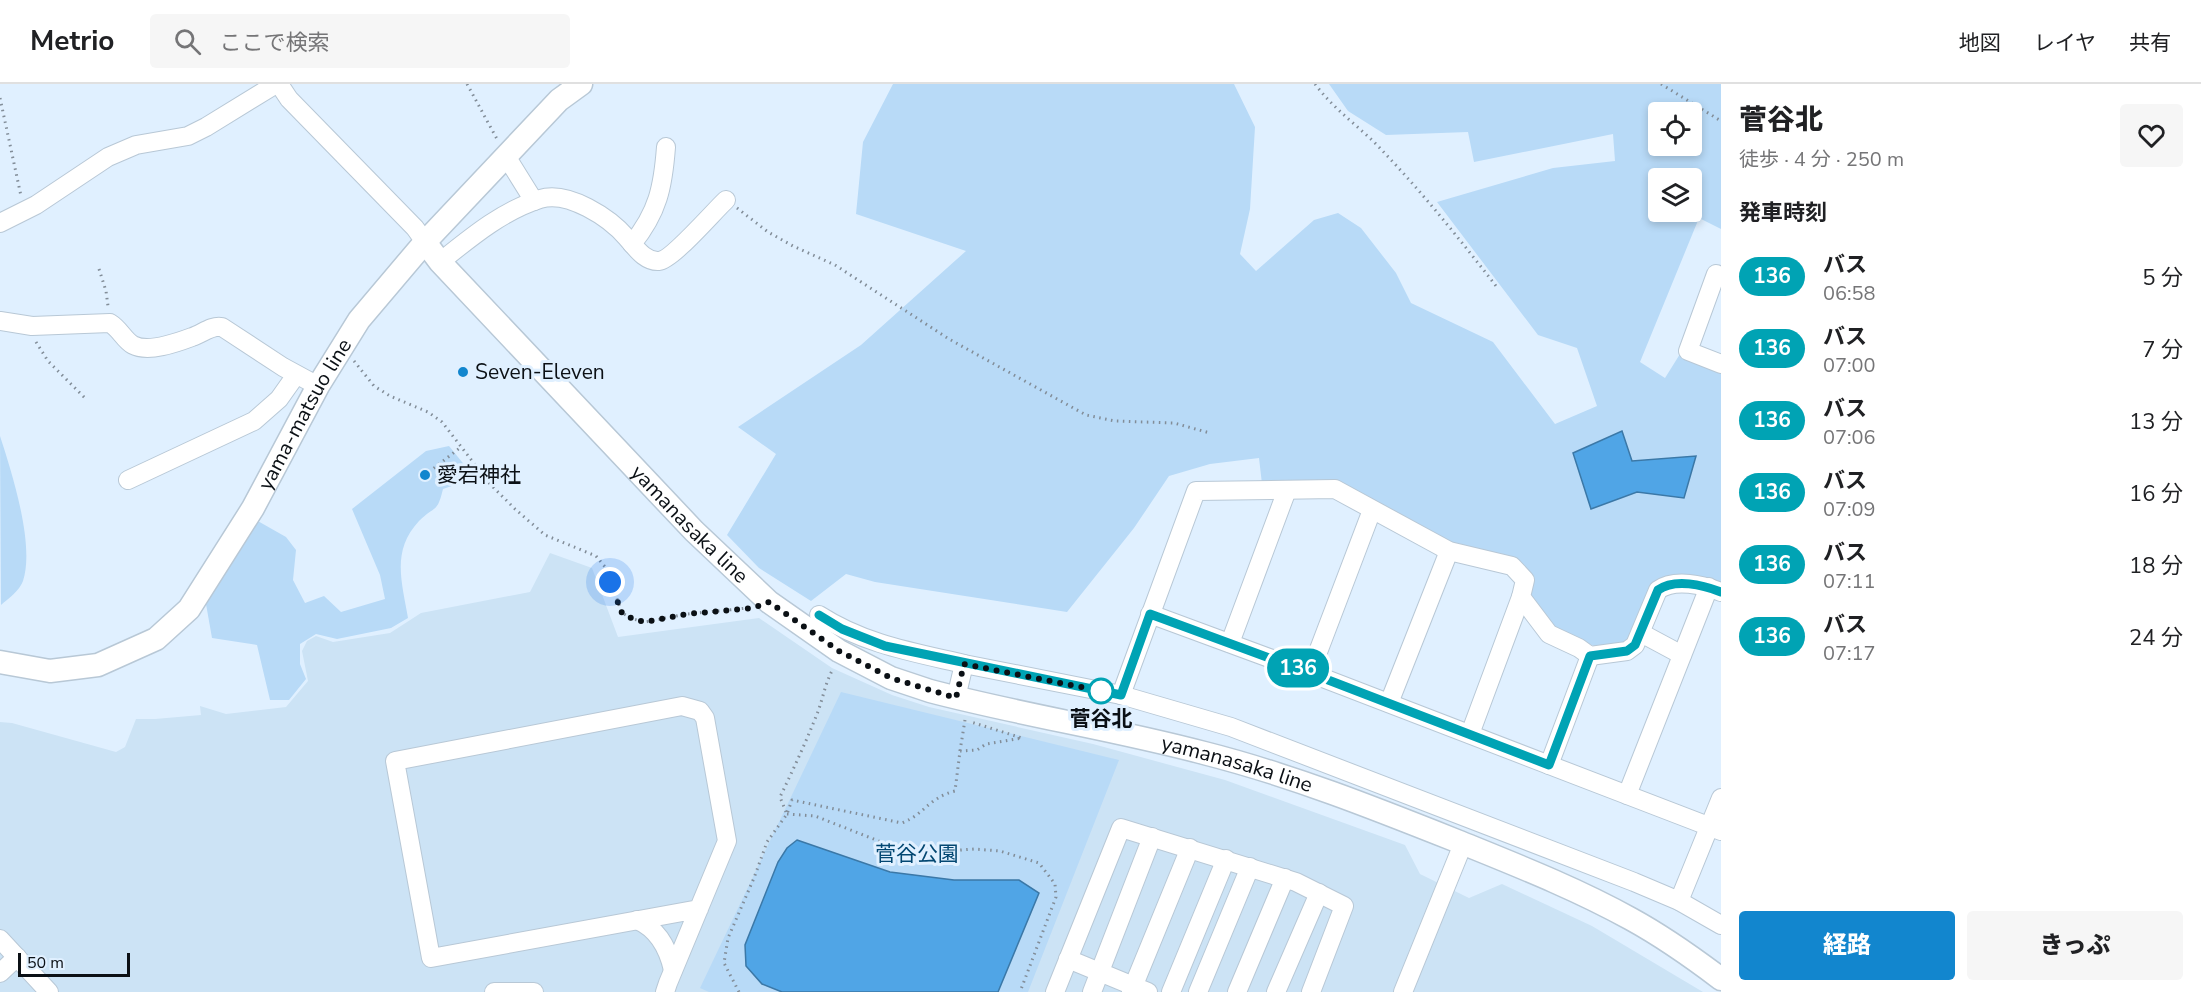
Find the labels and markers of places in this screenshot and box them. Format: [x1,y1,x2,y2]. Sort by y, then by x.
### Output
place label: Seven-Eleven [475,358,605,386]
marker: Seven-Eleven [456,365,470,379]
place label: 愛宕神社 [437,461,521,489]
marker: 愛宕神社 [418,468,432,482]
marker: 菅谷北 [1088,678,1114,704]
place label: 菅谷北 [1070,705,1133,733]

